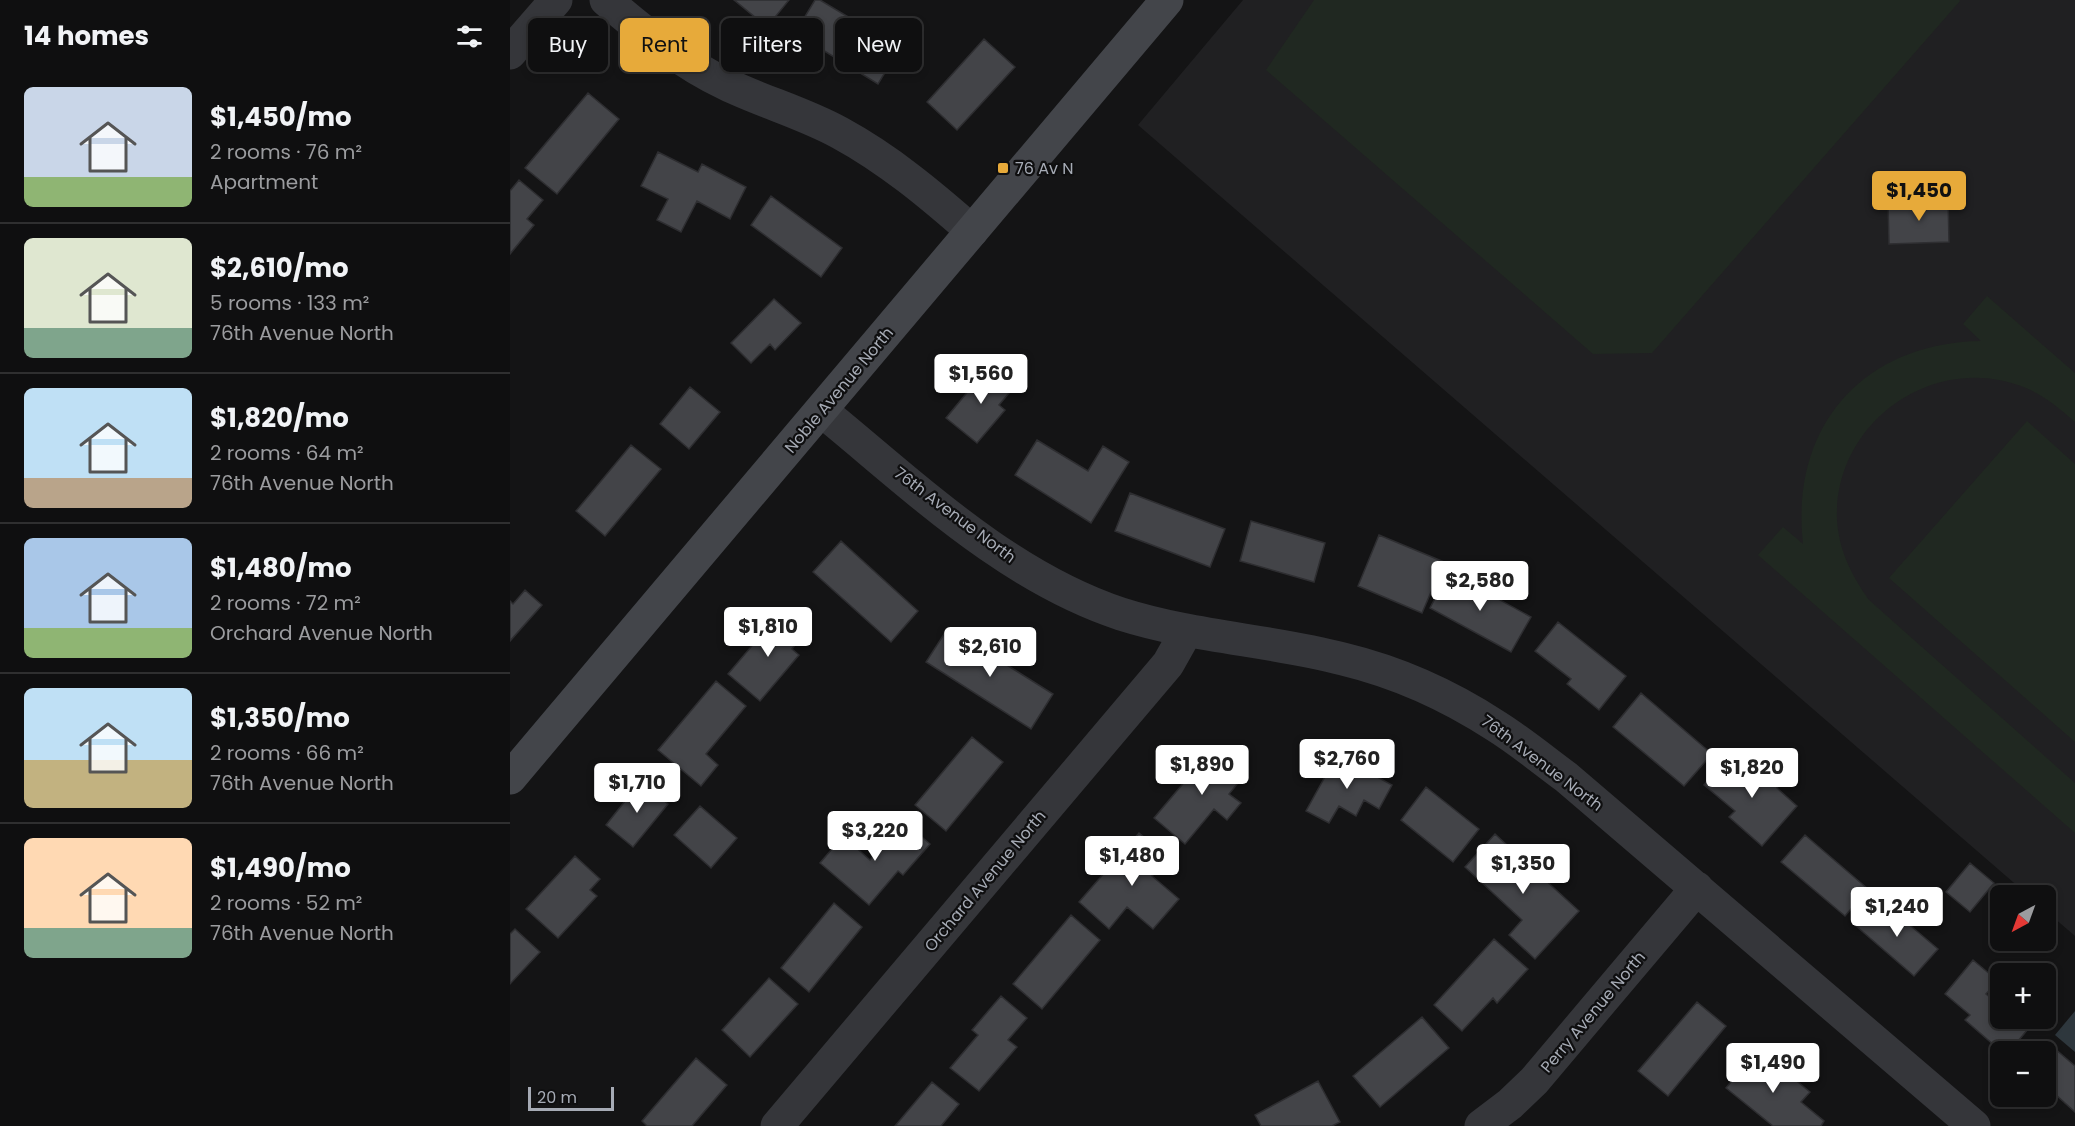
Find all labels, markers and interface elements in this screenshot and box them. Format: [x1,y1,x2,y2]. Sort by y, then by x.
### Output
text: 14 homes [24,18,149,54]
chip: Buy [528,18,608,72]
chip: Rent [620,18,709,72]
chip: Filters [721,18,823,72]
chip: New [835,18,922,72]
icon: filters [453,20,486,53]
text: $1,450/mo [210,99,352,135]
icon: home [72,111,144,183]
text: 2 rooms · 76 m² [210,138,362,166]
place label: 76 Av N [1015,157,1073,180]
marker: 76 Av N [996,161,1010,175]
text: Apartment [210,168,318,196]
pin: $1,450 [1870,171,1968,222]
text: $1,450 [1886,176,1952,204]
text: $2,610/mo [210,250,349,286]
icon: home [72,262,144,334]
text: 5 rooms · 133 m² [210,289,369,317]
text: 76th Avenue North [210,319,394,347]
street label: Noble Avenue North [779,322,899,458]
pin: $1,560 [932,354,1030,405]
text: $1,560 [948,359,1014,387]
text: $1,820/mo [210,400,349,436]
icon: home [72,412,144,484]
text: 2 rooms · 64 m² [210,439,364,467]
street label: 76th Avenue North [889,462,1021,568]
text: 76th Avenue North [210,469,394,497]
text: $1,480/mo [210,550,352,586]
pin: $2,580 [1431,561,1529,612]
icon: home [72,562,144,634]
text: $2,580 [1445,566,1515,594]
text: 2 rooms · 72 m² [210,589,361,617]
pin: $1,810 [719,607,817,658]
text: $1,810 [738,612,798,640]
text: Orchard Avenue North [210,619,433,647]
pin: $2,610 [941,627,1039,678]
text: $2,610 [958,632,1022,660]
text: $1,350/mo [210,700,350,736]
street label: 76th Avenue North [1476,710,1608,816]
icon: home [72,712,144,784]
text: 2 rooms · 66 m² [210,739,364,767]
pin: $2,760 [1298,739,1396,790]
text: $2,760 [1314,744,1380,772]
pin: $1,890 [1153,745,1251,796]
pin: $1,820 [1703,748,1801,799]
text: $1,890 [1170,750,1234,778]
text: $1,820 [1720,753,1784,781]
pin: $1,710 [588,763,686,814]
text: $1,710 [608,768,666,796]
text: 76th Avenue North [210,769,394,797]
street label: Orchard Avenue North [919,805,1051,957]
pin: $3,220 [826,811,924,862]
text: $3,220 [842,816,908,844]
pin: $1,480 [1083,836,1181,887]
text: $1,480 [1099,841,1165,869]
pin: $1,350 [1474,844,1572,895]
text: $1,350 [1491,849,1555,877]
text: $1,490/mo [210,850,351,886]
icon: home [72,862,144,934]
north arrow [1990,885,2056,951]
map controls [1990,885,2056,1107]
pin: $1,240 [1848,887,1946,938]
text: 2 rooms · 52 m² [210,889,362,917]
text: $1,240 [1865,892,1929,920]
text: 76th Avenue North [210,919,394,947]
street label: Perry Avenue North [1535,946,1651,1078]
button: + [1990,963,2056,1029]
button: − [1990,1041,2056,1107]
pin: $1,490 [1724,1043,1822,1094]
text: $1,490 [1740,1048,1806,1076]
scale bar [528,1084,614,1112]
text: 20 m [537,1086,577,1109]

